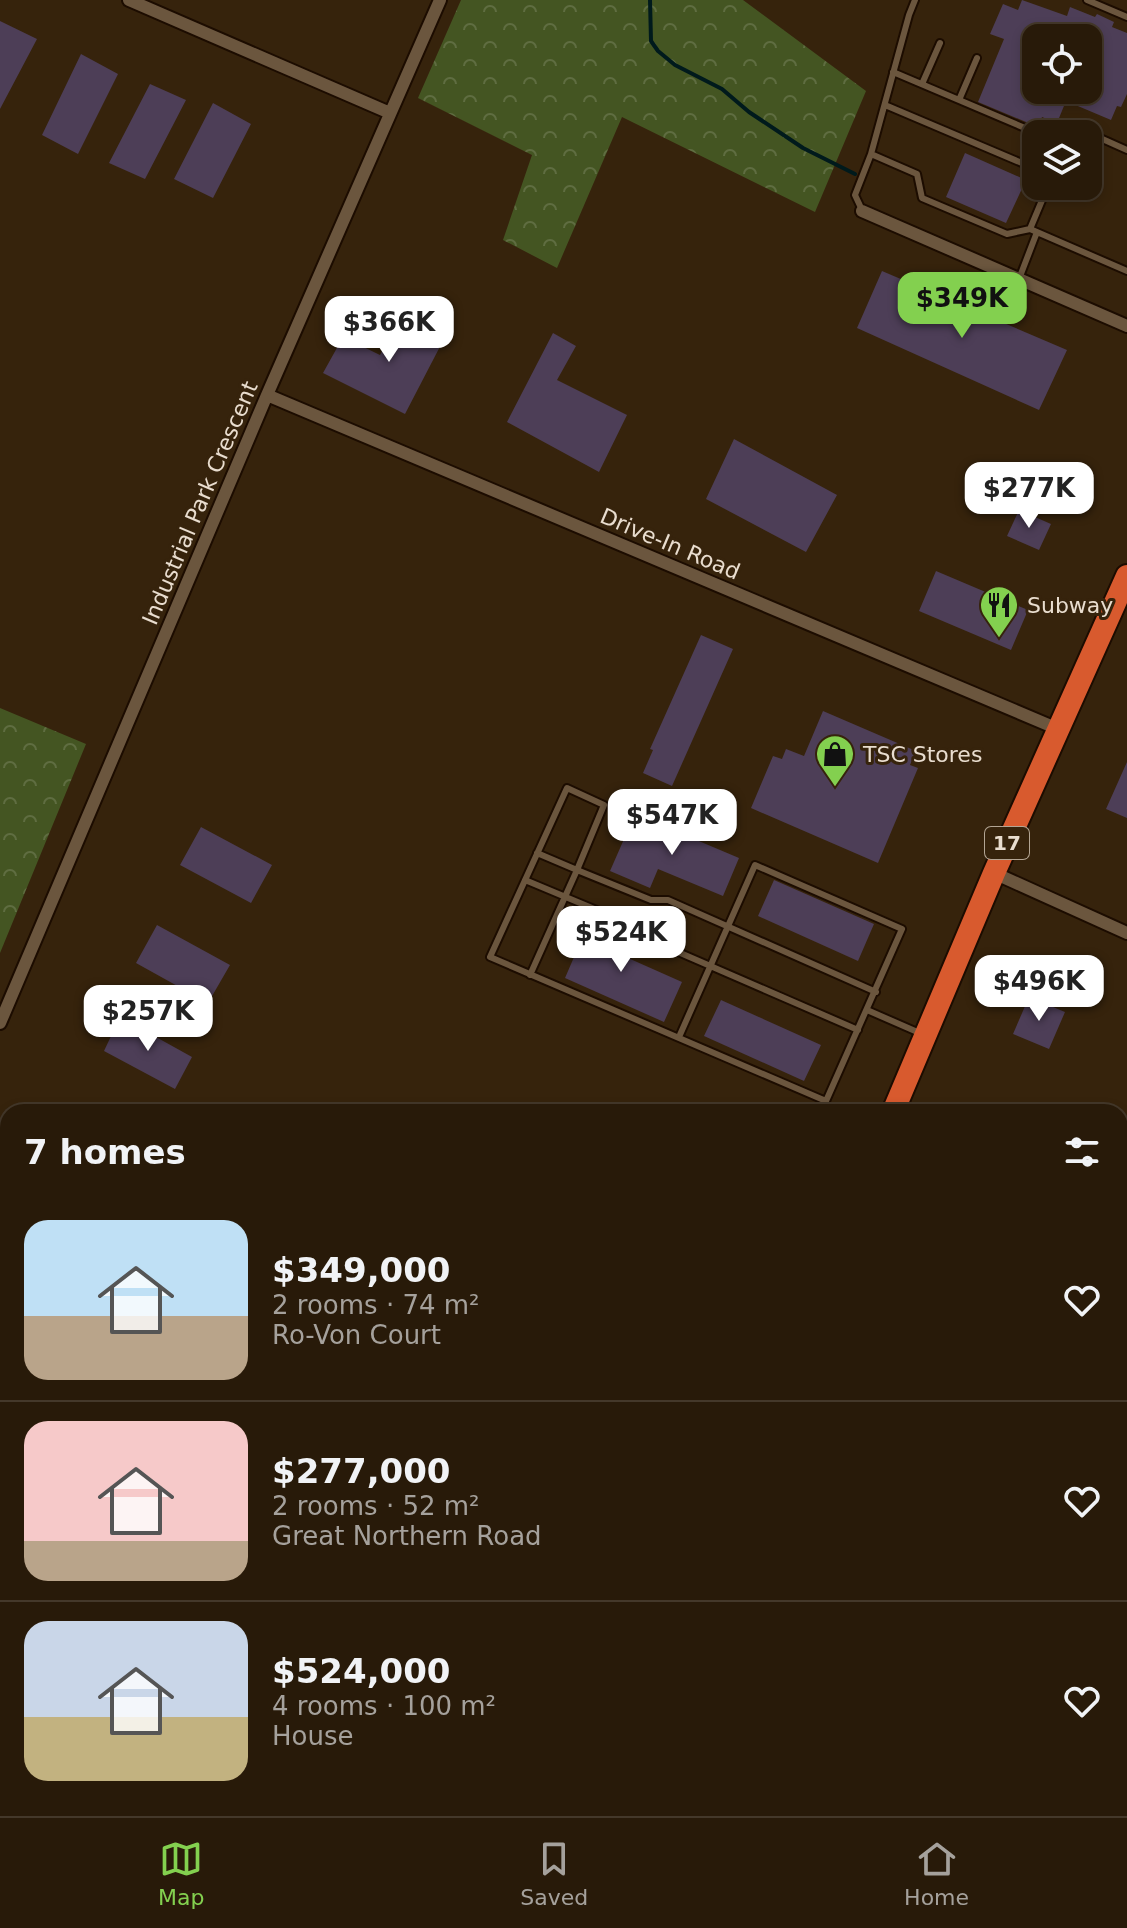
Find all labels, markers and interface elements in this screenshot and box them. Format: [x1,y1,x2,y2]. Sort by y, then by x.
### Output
map controls [1022,24,1102,200]
button: locate [1022,24,1102,104]
button: layers [1022,120,1102,200]
pin: $349K [906,272,1018,340]
text: $349K [916,283,1008,313]
pin: $366K [333,296,445,364]
text: $366K [343,307,435,337]
street label: Industrial Park Crescent [137,377,263,628]
pin: $277K [973,462,1085,530]
text: $277K [983,473,1075,503]
street label: Drive-In Road [596,503,744,585]
restaurant icon: Subway [978,584,1020,639]
place label: Subway [1027,593,1113,618]
shop icon: TSC Stores [814,733,856,788]
place label: TSC Stores [862,742,982,767]
pin: $547K [616,789,728,857]
text: $547K [626,800,718,830]
road number: 17 [985,827,1029,859]
pin: $524K [565,906,677,974]
text: $524K [575,917,667,947]
pin: $496K [983,955,1095,1023]
text: $496K [993,966,1085,996]
pin: $257K [92,985,204,1053]
text: $257K [102,996,194,1026]
icon: filters [1060,1130,1104,1174]
text: 7 homes [24,1132,186,1172]
text: $349,000 [272,1250,451,1290]
icon: home [88,1252,184,1348]
icon: heart [1060,1278,1104,1322]
text: 2 rooms · 74 m² [272,1290,480,1320]
text: Ro-Von Court [272,1320,441,1350]
text: $277,000 [272,1451,451,1491]
icon: home [88,1453,184,1549]
icon: heart [1060,1479,1104,1523]
text: 2 rooms · 52 m² [272,1491,480,1521]
text: Great Northern Road [272,1521,542,1551]
text: $524,000 [272,1651,451,1691]
icon: home [88,1653,184,1749]
icon: heart [1060,1679,1104,1723]
text: 4 rooms · 100 m² [272,1691,496,1721]
text: House [272,1721,353,1751]
tab: Map [158,1837,204,1910]
tab: Saved [520,1837,588,1910]
tab: Home [904,1837,969,1910]

